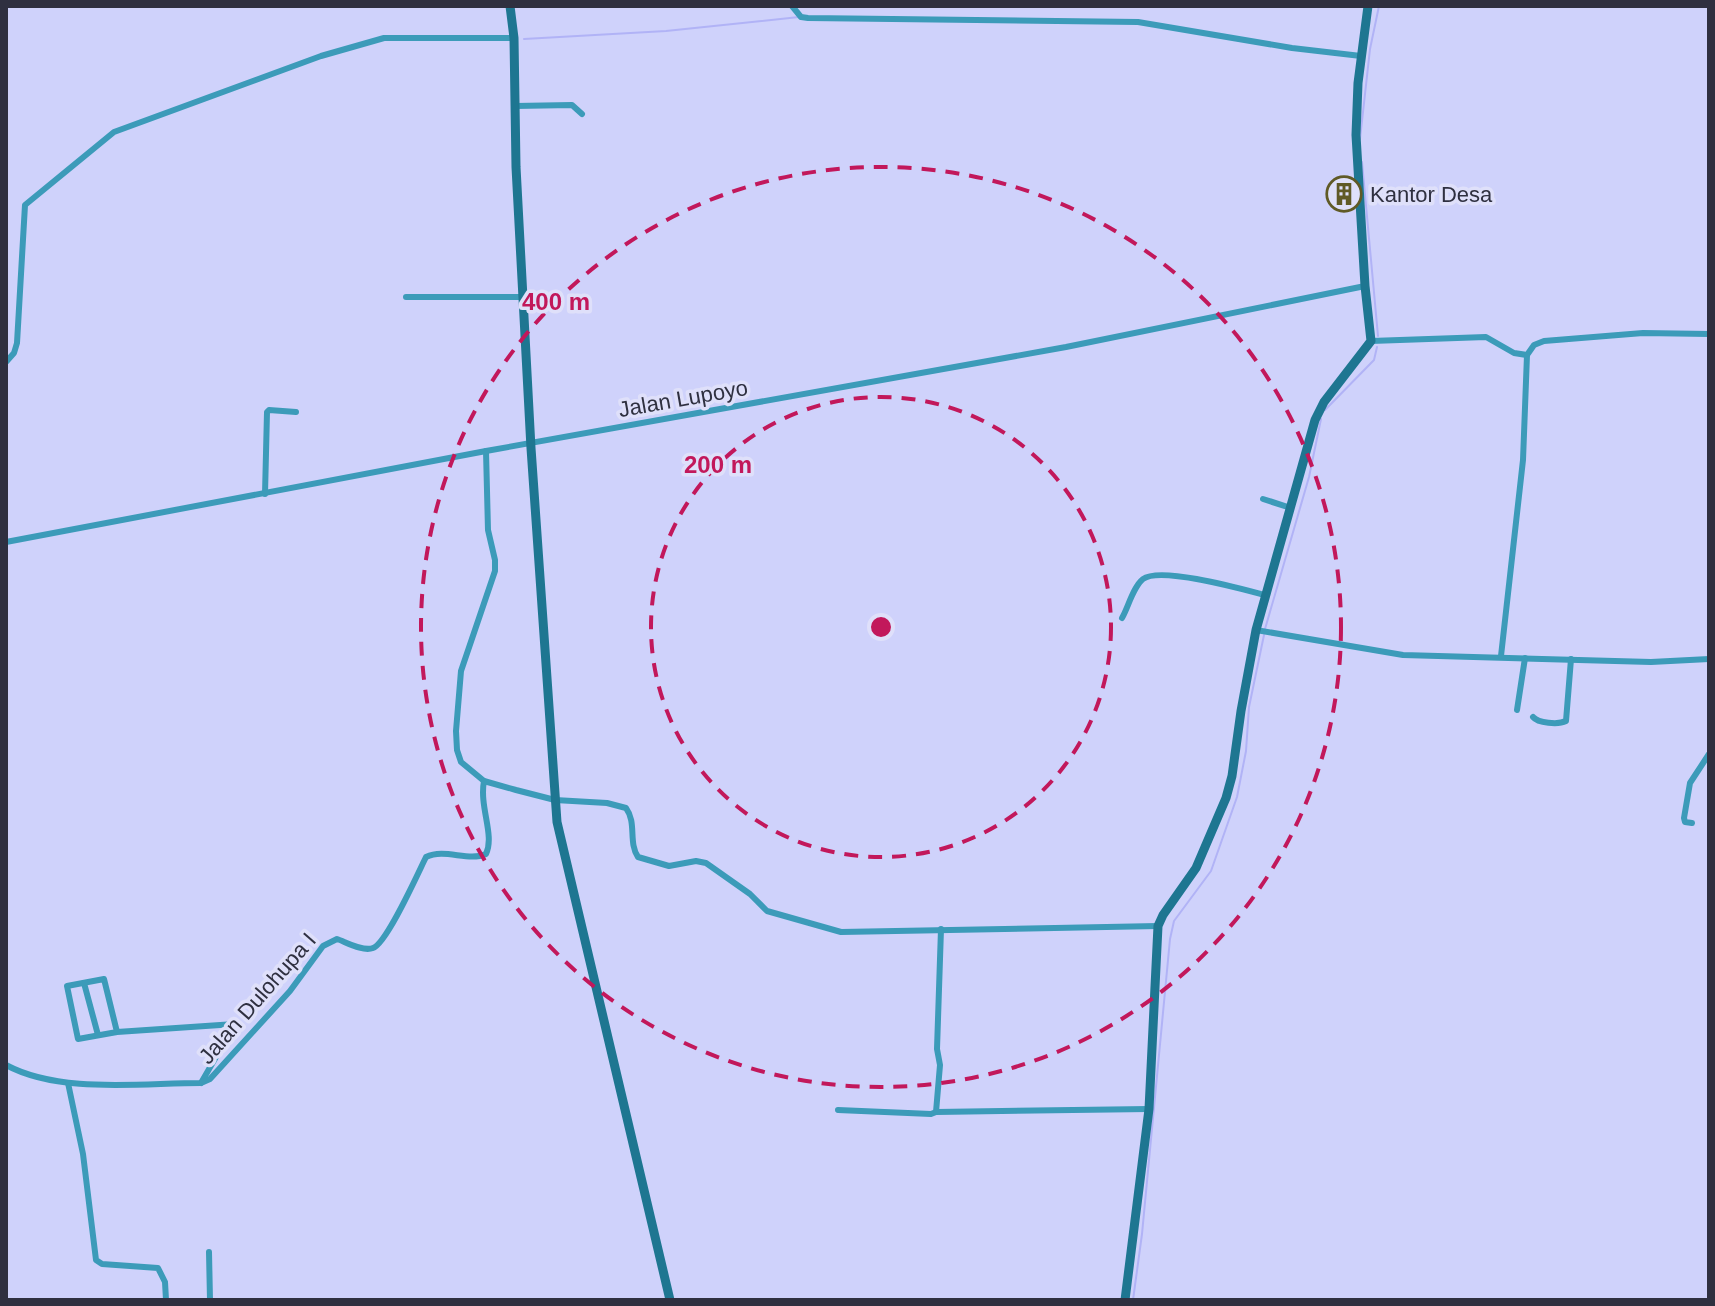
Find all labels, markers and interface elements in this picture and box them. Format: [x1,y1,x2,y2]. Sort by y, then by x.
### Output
building icon: Kantor Desa [1325,175,1363,213]
place label: Kantor Desa [1370,182,1493,207]
text: 400 m [522,288,590,315]
street label: Jalan Lupoyo [616,375,750,422]
text: 200 m [684,451,752,478]
centre of rings [867,613,895,641]
street label: Jalan Dulohupa I [194,928,321,1069]

